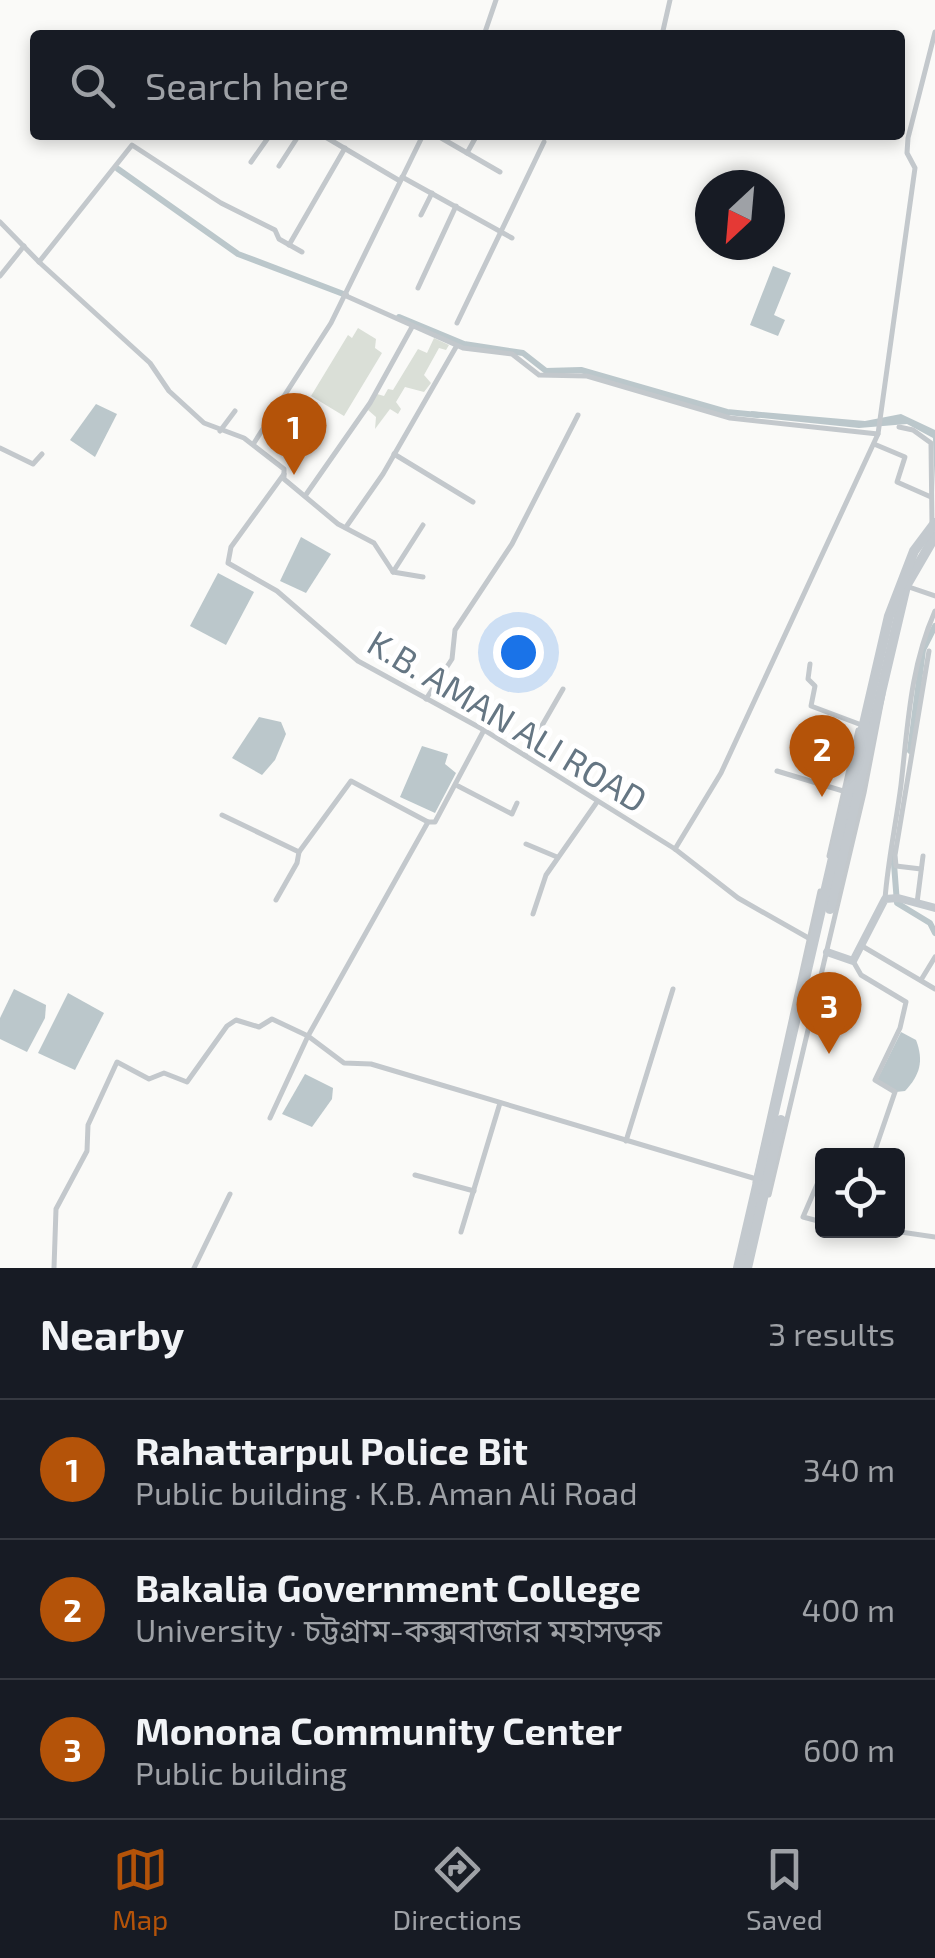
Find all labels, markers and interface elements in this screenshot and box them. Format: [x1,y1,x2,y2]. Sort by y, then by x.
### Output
search box [30,30,905,140]
icon: search [65,58,120,113]
text: Search here [145,62,349,108]
north arrow [695,170,785,260]
pin: 1 [262,392,326,475]
street label: K.B. AMAN ALI ROAD [361,620,655,820]
your location [493,627,544,678]
pin: 2 [790,714,854,797]
pin: 3 [796,972,862,1054]
map controls [815,1148,905,1238]
button: locate [815,1148,905,1238]
text: Nearby [40,1308,184,1358]
text: 3 results [768,1314,895,1352]
text: Rahattarpul Police Bit [135,1427,528,1473]
text: 1 [66,1450,79,1488]
text: 340 m [803,1450,895,1488]
text: Public building · K.B. Aman Ali Road [135,1473,637,1511]
text: Bakalia Government College [135,1564,641,1610]
text: 2 [63,1590,82,1628]
text: 400 m [802,1590,895,1628]
text: University · চট্টগ্রাম-কক্সবাজার মহাসড়ক [135,1610,662,1648]
text: Monona Community Center [135,1707,622,1753]
text: 3 [63,1730,82,1768]
text: 600 m [803,1730,895,1768]
text: Public building [135,1753,347,1791]
tab: Map [112,1842,168,1936]
tab: Directions [393,1842,522,1936]
tab: Saved [746,1842,823,1936]

